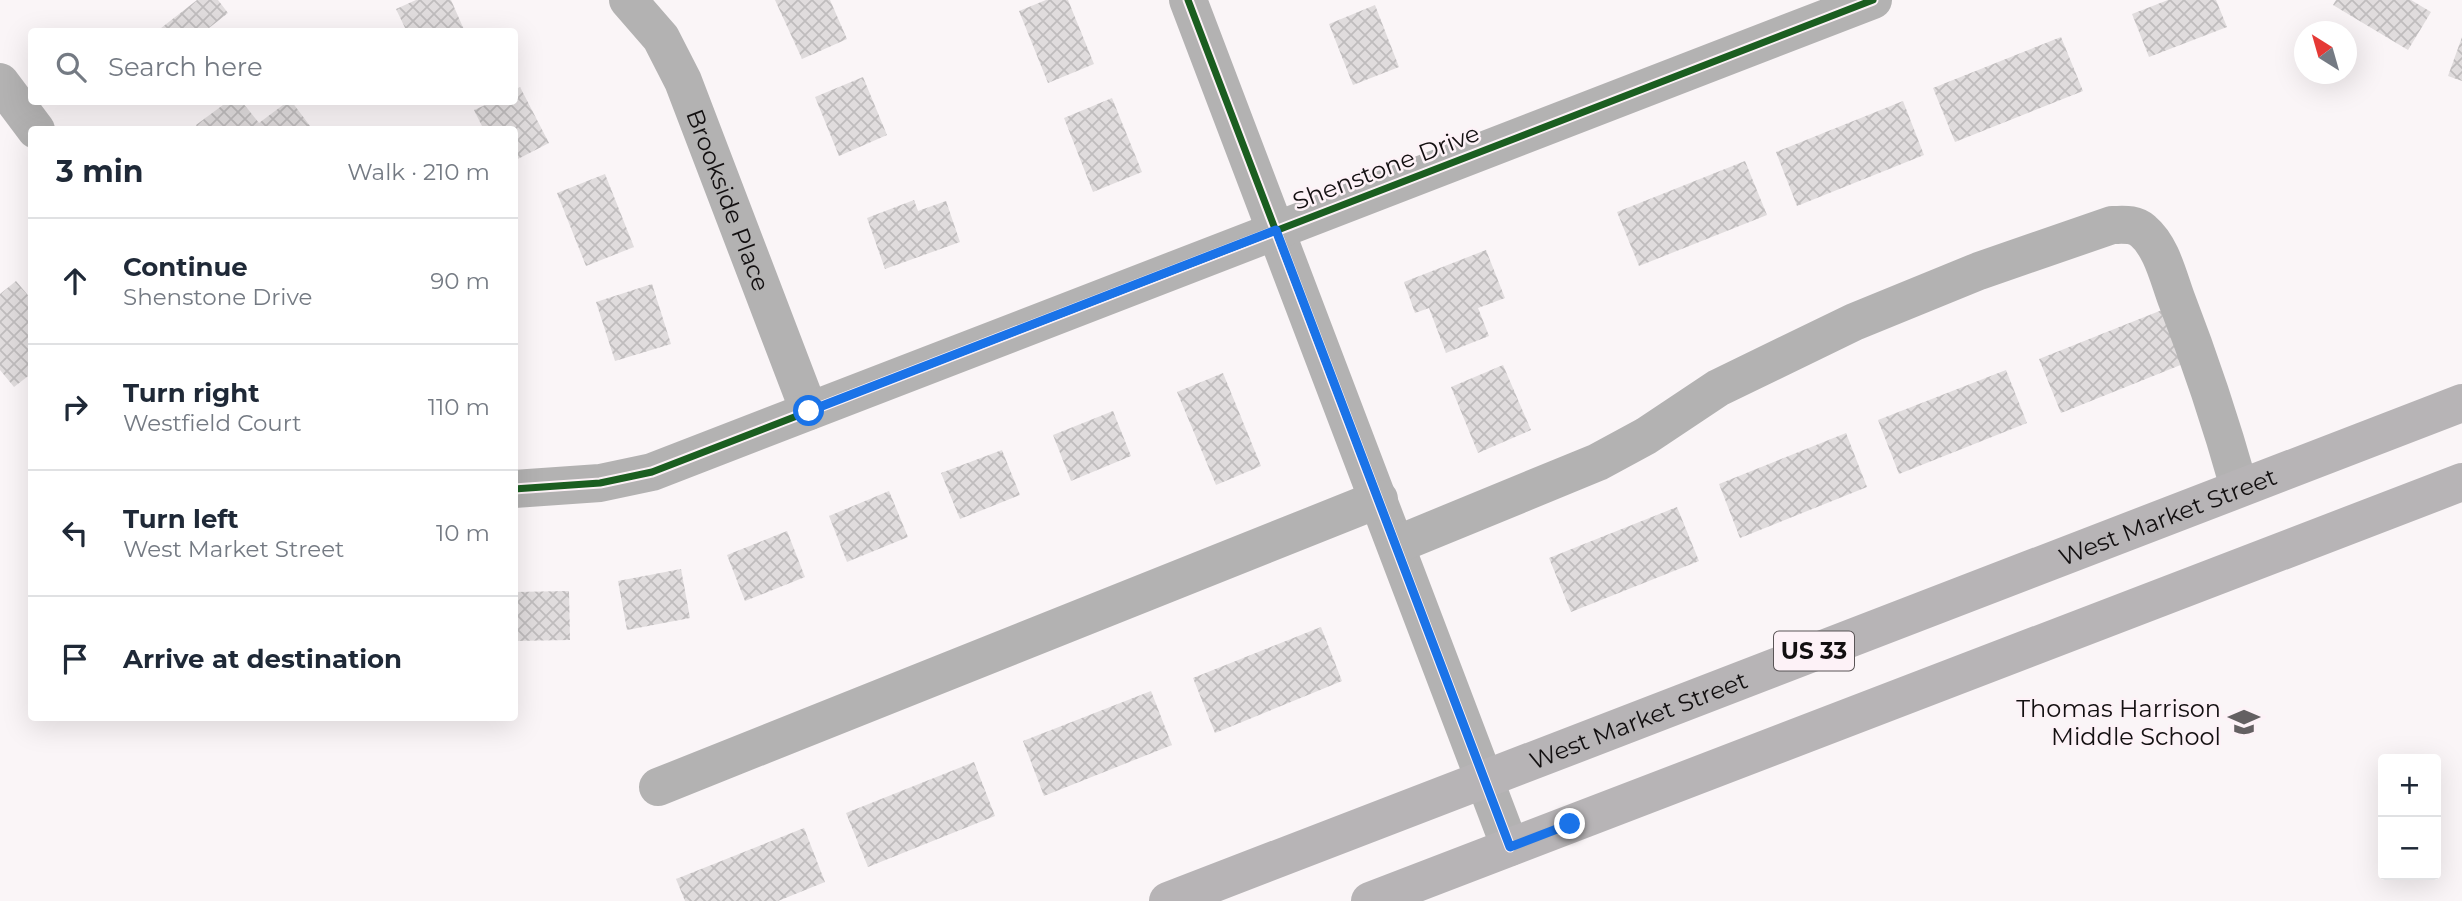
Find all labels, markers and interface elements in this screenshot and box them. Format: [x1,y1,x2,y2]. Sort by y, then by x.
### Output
north arrow [2294,21,2357,84]
search box [28,28,518,105]
icon: search [52,48,90,86]
text: Search here [108,51,263,83]
street label: Brookside Place [681,105,776,295]
street label: Shenstone Drive [1289,118,1483,216]
text: 3 min [56,153,143,190]
text: Walk · 210 m [347,158,490,186]
text: Continue [123,251,248,283]
icon: ahead [56,262,94,300]
text: 90 m [430,267,490,295]
text: Shenstone Drive [123,283,312,311]
text: Turn right [123,377,259,409]
icon: right [56,388,94,426]
text: 110 m [428,393,490,421]
route start [793,395,824,426]
text: Westfield Court [123,409,302,437]
street label: West Market Street [2054,461,2281,571]
text: Turn left [123,503,239,535]
icon: left [56,514,94,552]
text: 10 m [436,519,490,547]
text: West Market Street [123,535,344,563]
road number: US 33 [1774,632,1854,670]
icon: arrive [56,640,94,678]
text: Arrive at destination [123,643,402,675]
street label: West Market Street [1525,665,1752,775]
place label: Thomas Harrison Middle School [2016,694,2221,751]
school or university icon: Thomas Harrison Middle School [2227,705,2261,739]
map controls [2378,754,2441,880]
button: + [2378,754,2441,817]
route end [1554,808,1585,839]
button: − [2378,817,2441,880]

